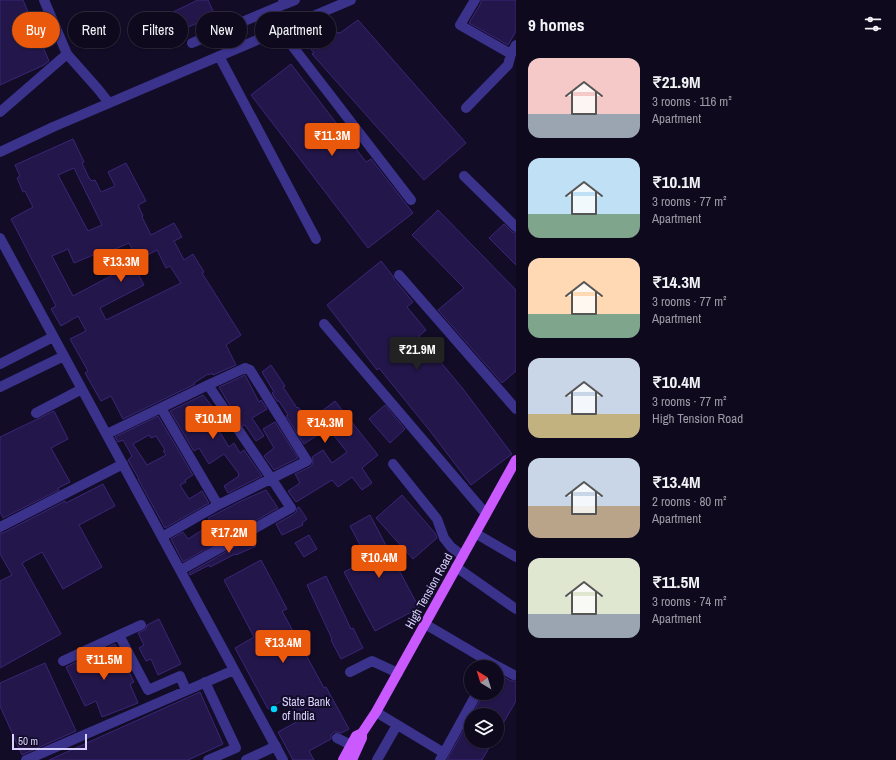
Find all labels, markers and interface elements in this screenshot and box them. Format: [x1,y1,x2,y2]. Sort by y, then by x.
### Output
chip: Buy [12,12,60,48]
chip: Rent [68,12,120,48]
chip: Filters [128,12,188,48]
chip: New [196,12,247,48]
chip: Apartment [255,12,336,48]
text: 9 homes [528,13,585,36]
icon: filters [862,13,884,35]
text: ₹21.9M [652,70,701,93]
icon: home [560,74,608,122]
text: 3 rooms · 116 m² [652,93,732,110]
text: Apartment [652,110,701,127]
pin: ₹11.3M [299,123,365,157]
text: ₹11.3M [314,127,350,144]
text: ₹10.1M [652,170,701,193]
icon: home [560,174,608,222]
text: 3 rooms · 77 m² [652,193,727,210]
text: Apartment [652,210,701,227]
pin: ₹13.3M [88,249,154,283]
text: ₹13.3M [102,253,140,270]
text: ₹14.3M [652,270,701,293]
icon: home [560,274,608,322]
text: 3 rooms · 77 m² [652,293,727,310]
text: Apartment [652,310,701,327]
pin: ₹21.9M [384,337,450,371]
text: ₹21.9M [398,341,436,358]
text: ₹10.4M [652,370,701,393]
icon: home [560,374,608,422]
text: 3 rooms · 77 m² [652,393,727,410]
pin: ₹10.1M [180,406,246,440]
text: ₹10.1M [194,410,232,427]
pin: ₹14.3M [292,410,358,444]
text: High Tension Road [652,410,743,427]
text: ₹14.3M [306,414,344,431]
text: ₹13.4M [652,470,701,493]
icon: home [560,474,608,522]
text: 2 rooms · 80 m² [652,493,727,510]
text: Apartment [652,510,701,527]
pin: ₹17.2M [196,520,262,554]
text: ₹17.2M [210,524,248,541]
pin: ₹10.4M [346,545,412,579]
text: ₹10.4M [360,549,398,566]
street label: High Tension Road [402,550,456,632]
text: ₹11.5M [652,570,700,593]
icon: home [560,574,608,622]
text: 3 rooms · 74 m² [652,593,727,610]
text: Apartment [652,610,701,627]
pin: ₹13.4M [250,630,316,664]
text: ₹13.4M [264,634,302,651]
pin: ₹11.5M [71,647,137,681]
text: ₹11.5M [86,651,122,668]
north arrow [464,660,504,700]
map controls [464,660,504,748]
place label: State Bank of India [282,694,330,724]
marker: State Bank of India [269,704,279,714]
button: layers [464,708,504,748]
scale bar [12,732,87,751]
text: 50 m [18,734,38,748]

